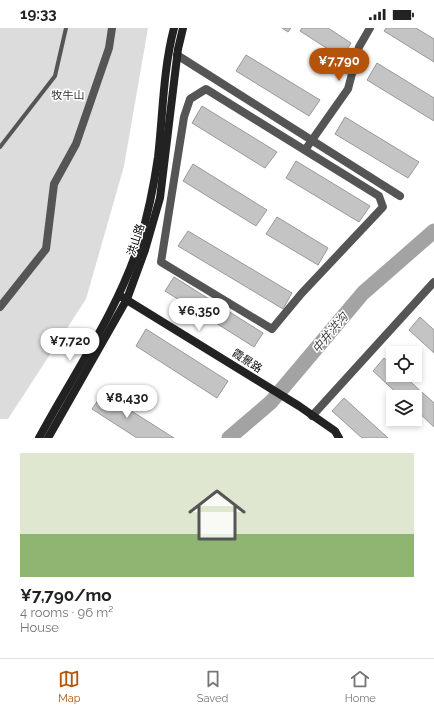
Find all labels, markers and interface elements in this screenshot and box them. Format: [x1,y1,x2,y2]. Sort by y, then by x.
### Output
text: 19:33 [20,5,57,23]
pin: ¥7,790 [306,48,372,82]
text: ¥7,790 [318,53,360,68]
park label: 牧牛山 [52,89,85,102]
street label: 洪山路 [125,222,147,258]
pin: ¥6,350 [166,298,232,332]
text: ¥6,350 [178,303,220,318]
water label: 中井洪沟 [309,309,352,356]
pin: ¥7,720 [37,328,103,362]
text: ¥7,720 [49,333,91,348]
map controls [386,346,422,426]
button: locate [386,346,422,382]
street label: 霞景路 [230,347,264,375]
pin: ¥8,430 [94,385,160,419]
text: ¥8,430 [106,390,148,405]
button: layers [386,390,422,426]
icon: home [181,479,253,551]
text: ¥7,790/mo [20,585,112,605]
text: 4 rooms · 96 m² [20,605,113,620]
text: House [20,620,59,635]
tab: Map [58,668,81,705]
tab: Saved [197,668,228,705]
tab: Home [345,668,376,705]

